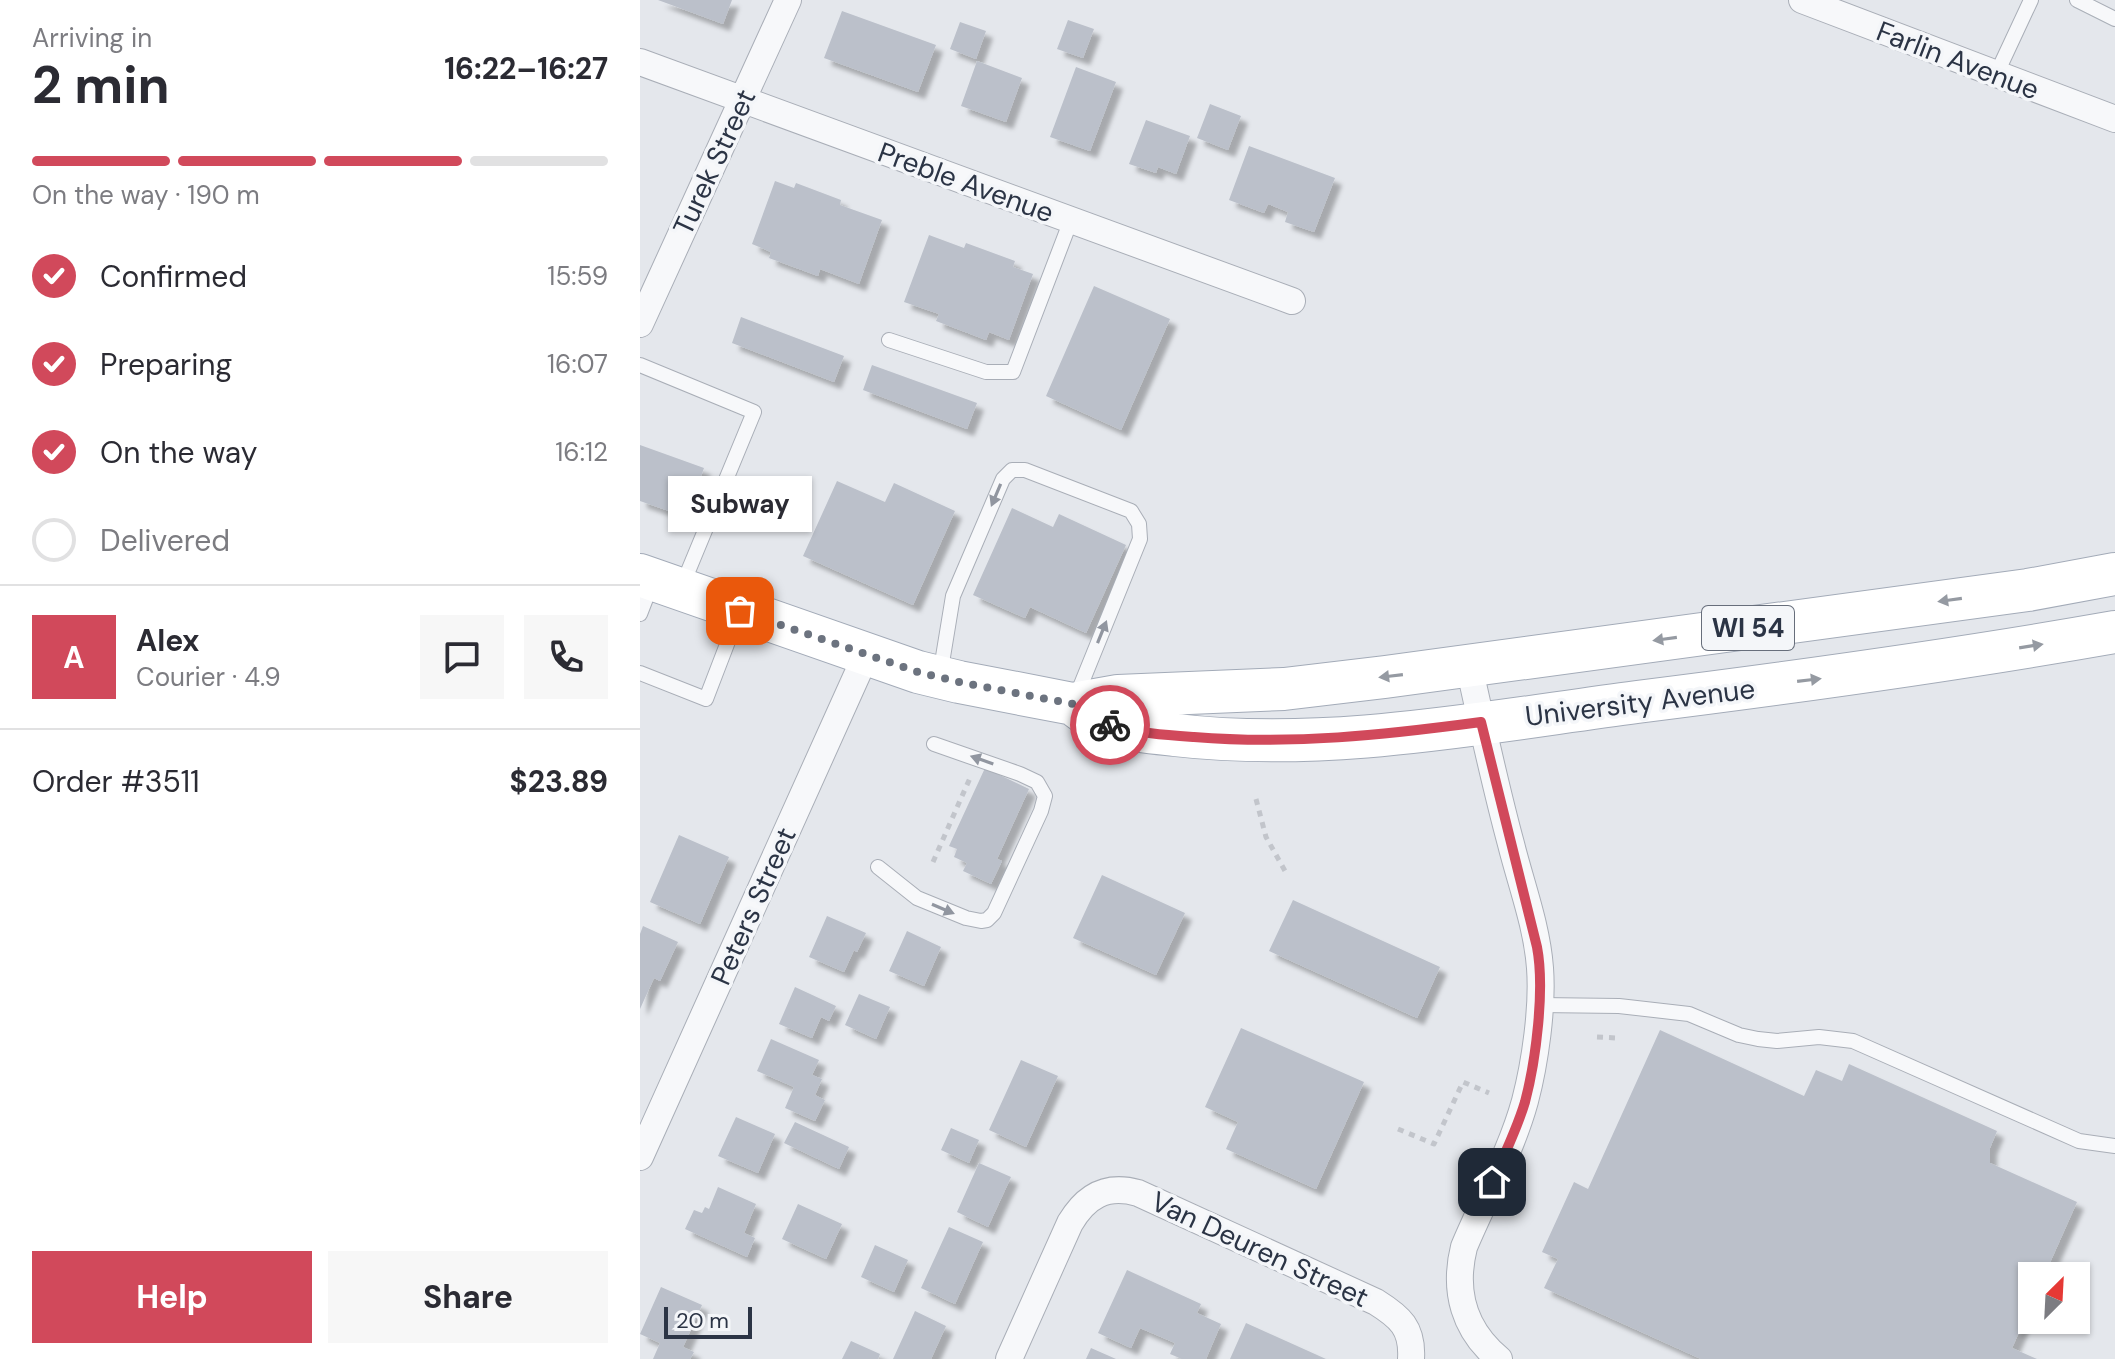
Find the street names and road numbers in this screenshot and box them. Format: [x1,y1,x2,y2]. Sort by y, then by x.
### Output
street label: Farlin Avenue [1871,13,2044,108]
street label: Turek Street [665,83,764,241]
street label: Preble Avenue [873,134,1059,231]
road number: WI 54 [1702,606,1794,650]
street label: University Avenue [1523,670,1757,735]
street label: Peters Street [702,822,805,991]
street label: Van Deuren Street [1145,1183,1374,1316]

